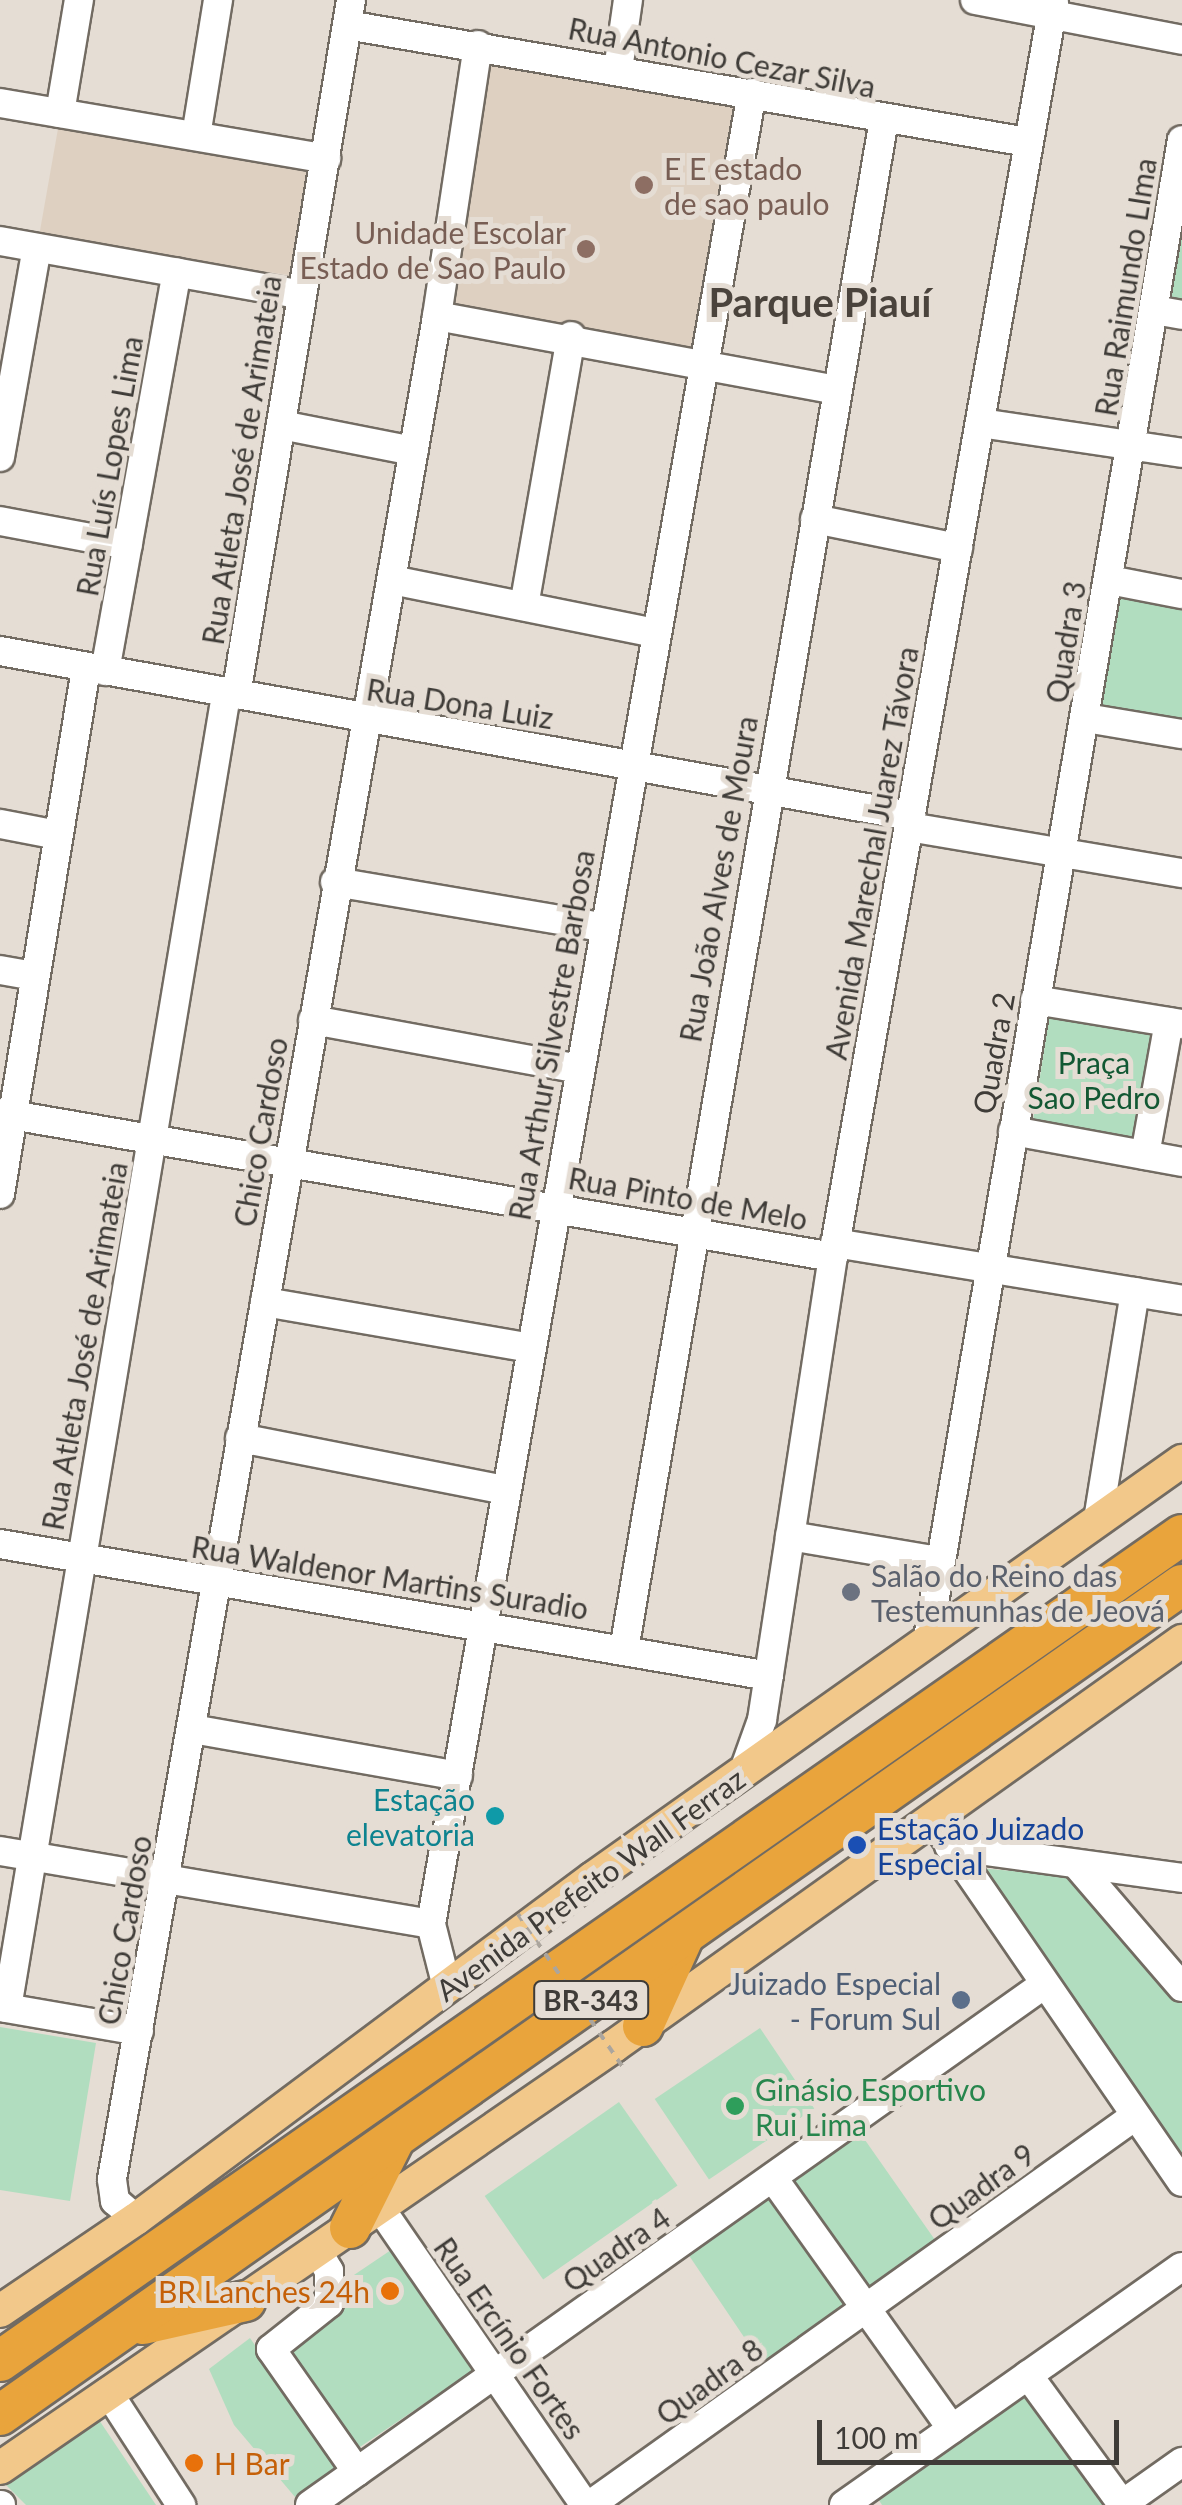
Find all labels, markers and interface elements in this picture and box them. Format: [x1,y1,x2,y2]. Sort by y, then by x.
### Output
street label: Rua Antonio Cezar Silva [565,9,879,105]
place label: E E estado de sao paulo [664,150,829,220]
street label: Rua Raimundo LIma [1087,155,1163,419]
marker: E E estado de sao paulo [633,174,655,196]
place label: Unidade Escolar Estado de Sao Paulo [300,214,566,284]
marker: Unidade Escolar Estado de Sao Paulo [575,238,597,260]
street label: Rua Atleta José de Arimateia [194,271,288,649]
district label: Parque Piauí [708,278,932,326]
street label: Rua Luís Lopes Lima [68,333,150,599]
street label: Quadra 3 [1038,578,1092,706]
street label: Avenida Marechal Juarez Távora [817,643,925,1063]
street label: Rua Dona Luiz [364,670,556,736]
street label: Rua João Alves de Moura [671,712,765,1046]
street label: Rua Arthur Silvestre Barbosa [501,846,601,1224]
street label: Quadra 2 [965,989,1021,1117]
street label: Chico Cardoso [226,1034,294,1230]
park label: Praça Sao Pedro [1028,1044,1160,1114]
street label: Rua Atleta José de Arimateia [34,1158,134,1534]
street label: Rua Pinto de Melo [566,1159,810,1237]
street label: Rua Waldenor Martins Suradio [189,1528,591,1626]
place label: Salão do Reino das Testemunhas de Jeová [871,1557,1166,1628]
marker: Salão do Reino das Testemunhas de Jeová [840,1581,862,1603]
street label: Avenida Prefeito Wall Ferraz [428,1760,752,2008]
place label: Estação elevatoria [346,1781,475,1852]
marker: Estação elevatoria [484,1805,506,1827]
place label: Estação Juizado Especial [877,1810,1085,1880]
street label: Chico Cardoso [90,1832,158,2028]
marker: Estação Juizado Especial [846,1834,868,1856]
place label: Juizado Especial - Forum Sul [729,1965,941,2036]
road number: BR-343 [531,1977,651,2023]
marker: Juizado Especial - Forum Sul [950,1989,972,2011]
place label: Ginásio Esportivo Rui Lima [755,2071,986,2142]
marker: Ginásio Esportivo Rui Lima [724,2095,746,2117]
street label: Quadra 9 [921,2135,1041,2237]
street label: Quadra 4 [555,2199,677,2299]
street label: Rua Ercínio Fortes [427,2230,593,2446]
place label: BR Lanches 24h [158,2273,370,2309]
marker: BR Lanches 24h [379,2280,401,2302]
street label: Quadra 8 [649,2330,769,2432]
scale bar [822,2400,1124,2462]
text: 100 m [834,2419,919,2455]
place label: H Bar [214,2445,290,2481]
marker: H Bar [183,2452,205,2474]

